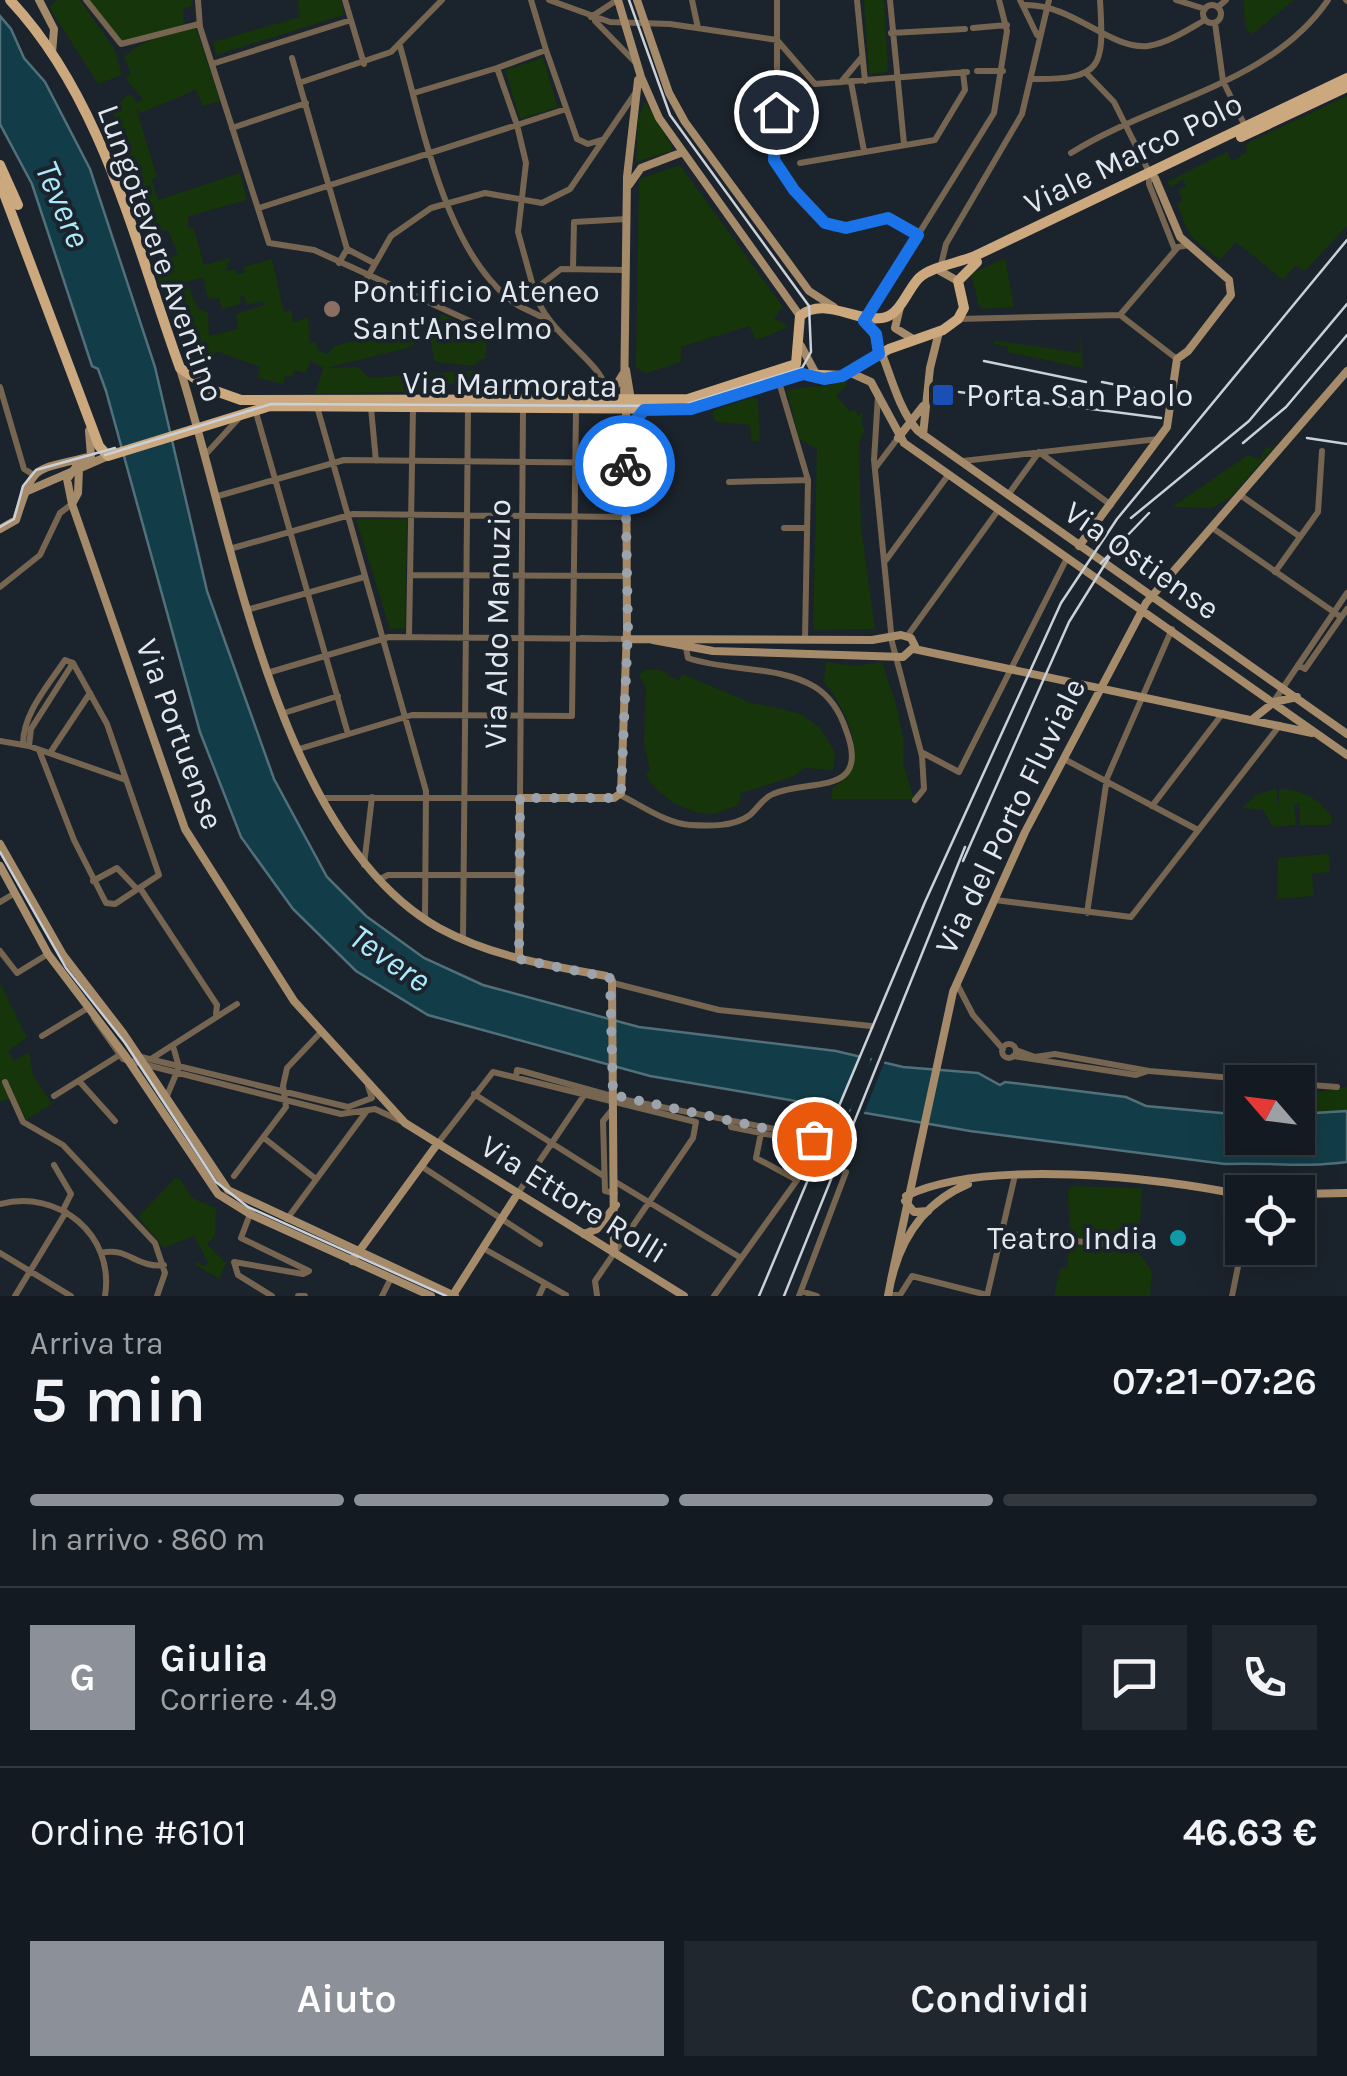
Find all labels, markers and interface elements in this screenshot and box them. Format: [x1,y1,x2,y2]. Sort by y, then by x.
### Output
pin [734,70,819,155]
icon: home [749,85,804,140]
street label: Viale Marco Polo [1018,85,1248,222]
street label: Lungotevere Aventino [90,99,232,407]
water label: Tevere [26,155,99,254]
place label: Pontificio Ateneo Sant'Anselmo [352,273,600,347]
marker: Pontificio Ateneo Sant'Anselmo [321,298,343,320]
street label: Via Marmorata [402,364,618,405]
place label: Porta San Paolo [966,377,1193,414]
marker: Porta San Paolo [930,382,956,408]
courier [575,415,675,515]
icon: bike [598,438,653,493]
street label: Via Ostiense [1057,493,1226,627]
street label: Via Aldo Manuzio [477,499,518,749]
street label: Via Portuense [128,634,231,834]
street label: Via del Porto Fluviale [928,672,1093,960]
water label: Tevere [341,916,438,1001]
north arrow [1225,1065,1315,1155]
map controls [1225,1065,1315,1265]
pin [772,1097,857,1182]
icon: bag [787,1112,842,1167]
street label: Via Ettore Rolli [474,1127,674,1271]
button: locate [1225,1175,1315,1265]
place label: Teatro India [987,1220,1158,1257]
marker: Teatro India [1167,1227,1189,1249]
text: Arriva tra [30,1325,164,1362]
text: 07:21–07:26 [1112,1359,1317,1404]
text: 5 min [30,1361,206,1437]
text: In arrivo · 860 m [30,1521,265,1558]
button: chat [1082,1625,1187,1730]
button: phone [1212,1625,1317,1730]
text: Giulia [160,1636,268,1681]
text: G [70,1655,95,1700]
text: Corriere · 4.9 [160,1681,337,1718]
text: Ordine #6101 [30,1810,247,1855]
text: 46.63 € [1183,1810,1317,1855]
button: Aiuto [30,1941,664,2056]
button: Condividi [684,1941,1317,2056]

